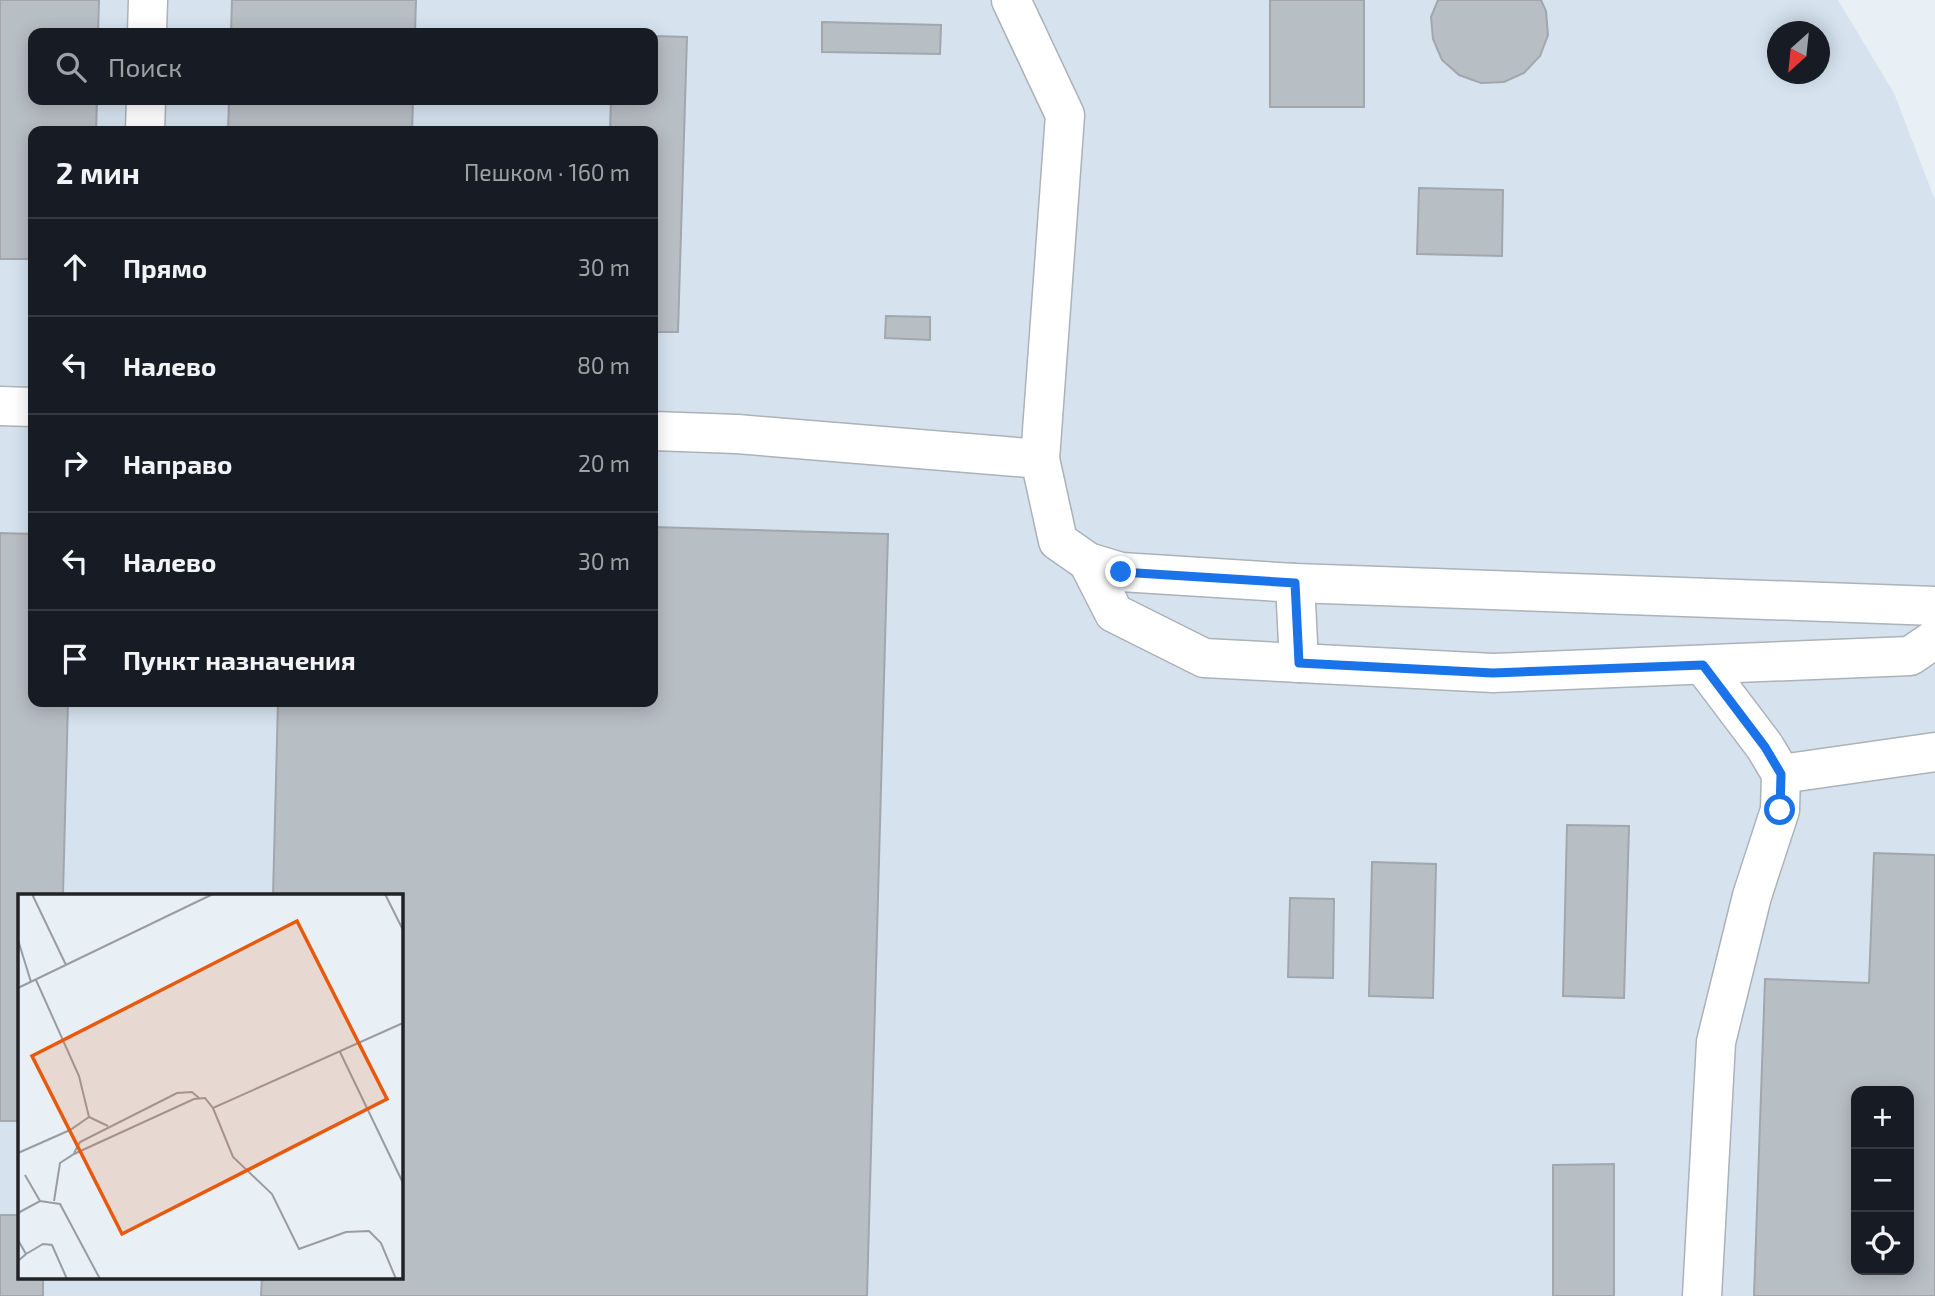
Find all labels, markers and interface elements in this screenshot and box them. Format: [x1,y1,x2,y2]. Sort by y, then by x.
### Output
north arrow [1767,21,1830,84]
search box [28,28,658,105]
icon: search [52,48,90,86]
text: Поиск [108,51,182,82]
text: 2 мин [56,154,140,190]
text: Пешком · 160 m [464,158,630,186]
icon: ahead [56,248,94,286]
text: Прямо [123,252,207,283]
text: 30 m [578,253,630,281]
icon: left [56,346,94,384]
text: Налево [123,350,216,381]
text: 80 m [577,351,630,379]
icon: right [56,444,94,482]
text: Направо [123,448,232,479]
text: 20 m [578,449,630,477]
icon: left [56,542,94,580]
text: Налево [123,546,216,577]
text: 30 m [578,547,630,575]
route end [1105,556,1136,587]
icon: arrive [56,640,94,678]
text: Пункт назначения [123,644,356,675]
route start [1764,794,1795,825]
inset map [18,894,402,1278]
map controls [1851,1086,1914,1275]
button: + [1851,1086,1914,1149]
button: − [1851,1149,1914,1212]
button: locate [1851,1212,1914,1275]

